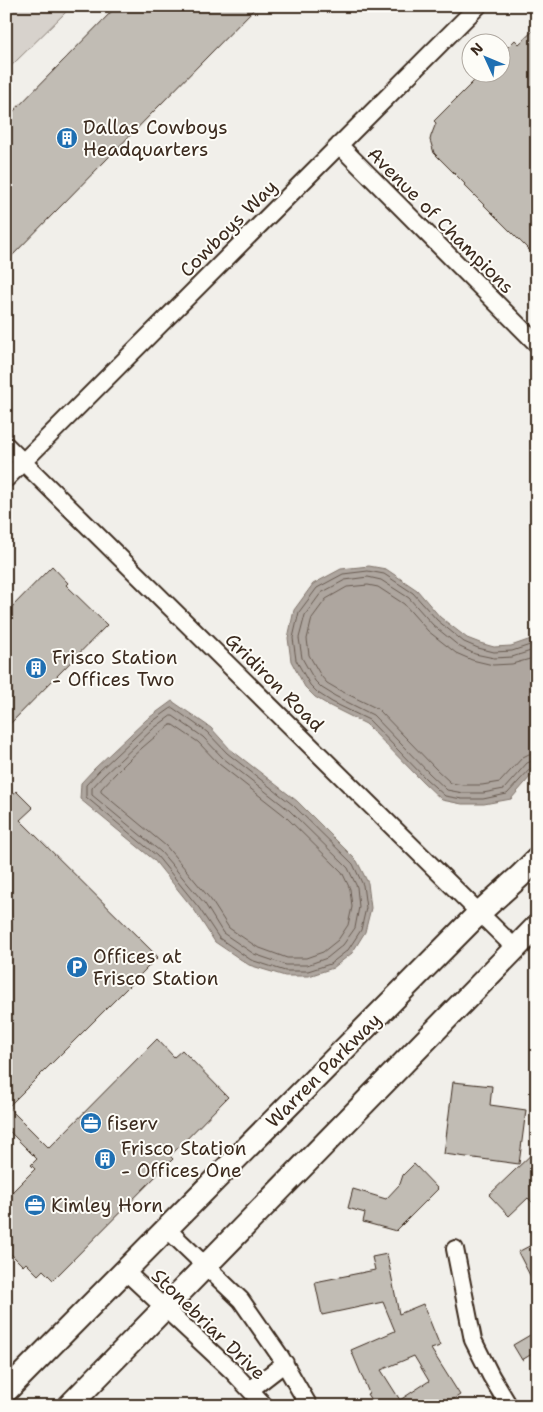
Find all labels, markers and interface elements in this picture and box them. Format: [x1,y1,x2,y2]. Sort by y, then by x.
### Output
north arrow [460,32,510,82]
text: N [466,39,487,59]
place label: Dallas Cowboys Headquarters [83,115,228,162]
building icon: Dallas Cowboys Headquarters [55,126,79,150]
street label: Avenue of Champions [362,142,519,299]
street label: Cowboys Way [174,174,283,283]
street label: Gridiron Road [220,628,329,737]
place label: Frisco Station - Offices Two [52,645,177,692]
building icon: Frisco Station - Offices Two [24,656,48,680]
place label: Offices at Frisco Station [93,944,218,991]
parking icon: Offices at Frisco Station [65,955,89,979]
street label: Warren Parkway [260,1007,386,1133]
office icon: fiserv [79,1111,103,1135]
place label: fiserv [107,1111,158,1136]
place label: Frisco Station - Offices One [121,1136,246,1183]
building icon: Frisco Station - Offices One [93,1147,117,1171]
office icon: Kimley Horn [23,1193,47,1217]
place label: Kimley Horn [51,1193,163,1218]
street label: Stonebriar Drive [146,1263,271,1385]

